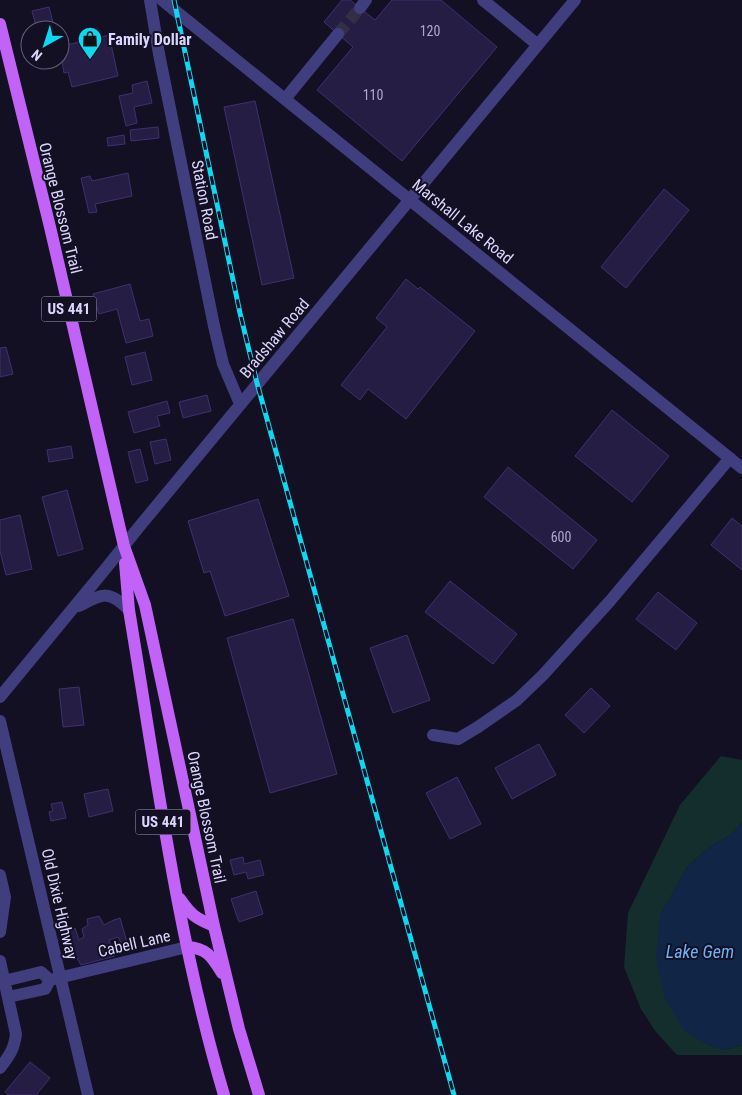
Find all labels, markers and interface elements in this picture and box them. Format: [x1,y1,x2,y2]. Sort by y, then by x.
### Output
north arrow [20,20,70,70]
house number: 120 [420,23,440,39]
shop icon: Family Dollar [77,26,103,60]
place label: Family Dollar [108,30,192,49]
text: N [28,46,45,64]
house number: 110 [363,87,383,103]
street label: Orange Blossom Trail [35,141,86,276]
street label: Station Road [187,159,222,242]
street label: Marshall Lake Road [409,175,517,268]
street label: Bradshaw Road [236,295,313,382]
road number: US 441 [42,296,96,322]
house number: 600 [551,529,571,545]
street label: Orange Blossom Trail [183,749,230,885]
road number: US 441 [136,810,190,834]
street label: Old Dixie Highway [38,847,82,962]
street label: Cabell Lane [96,926,172,961]
water label: Lake Gem [666,941,734,962]

